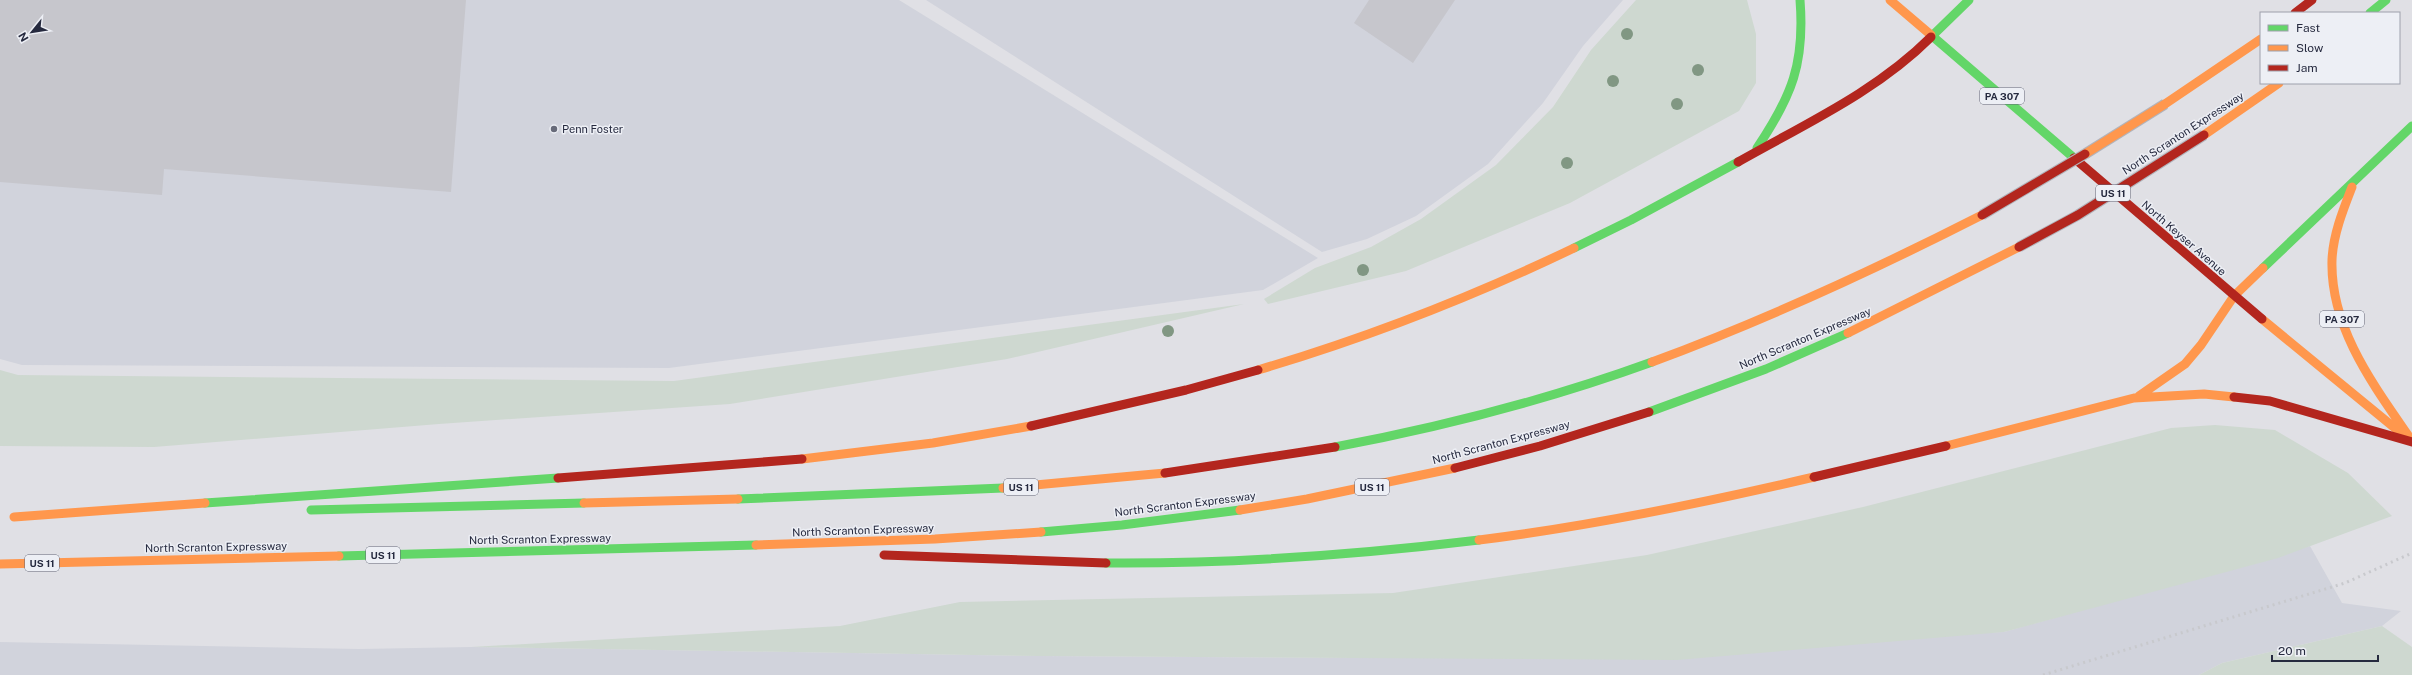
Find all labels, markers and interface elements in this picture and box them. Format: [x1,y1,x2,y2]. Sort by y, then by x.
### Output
north arrow [12,12,52,52]
legend [2260,12,2400,84]
text: Fast [2296,21,2321,35]
text: N [16,30,31,44]
text: Slow [2296,41,2324,55]
text: Jam [2296,61,2318,75]
road number: PA 307 [1980,88,2024,104]
street label: North Scranton Expressway [2120,89,2246,177]
place label: Penn Foster [562,123,623,135]
marker: Penn Foster [549,124,559,134]
road number: US 11 [2096,185,2130,201]
street label: North Keyser Avenue [2139,198,2229,278]
street label: North Scranton Expressway [1737,305,1873,371]
road number: PA 307 [2320,311,2364,327]
street label: North Scranton Expressway [1431,418,1571,466]
road number: US 11 [1004,479,1038,495]
road number: US 11 [1355,479,1389,495]
street label: North Scranton Expressway [1114,489,1256,519]
street label: North Scranton Expressway [792,522,934,538]
street label: North Scranton Expressway [469,532,611,546]
street label: North Scranton Expressway [145,540,287,554]
road number: US 11 [366,547,400,563]
road number: US 11 [25,555,59,571]
scale bar [2272,637,2378,663]
text: 20 m [2278,644,2306,658]

